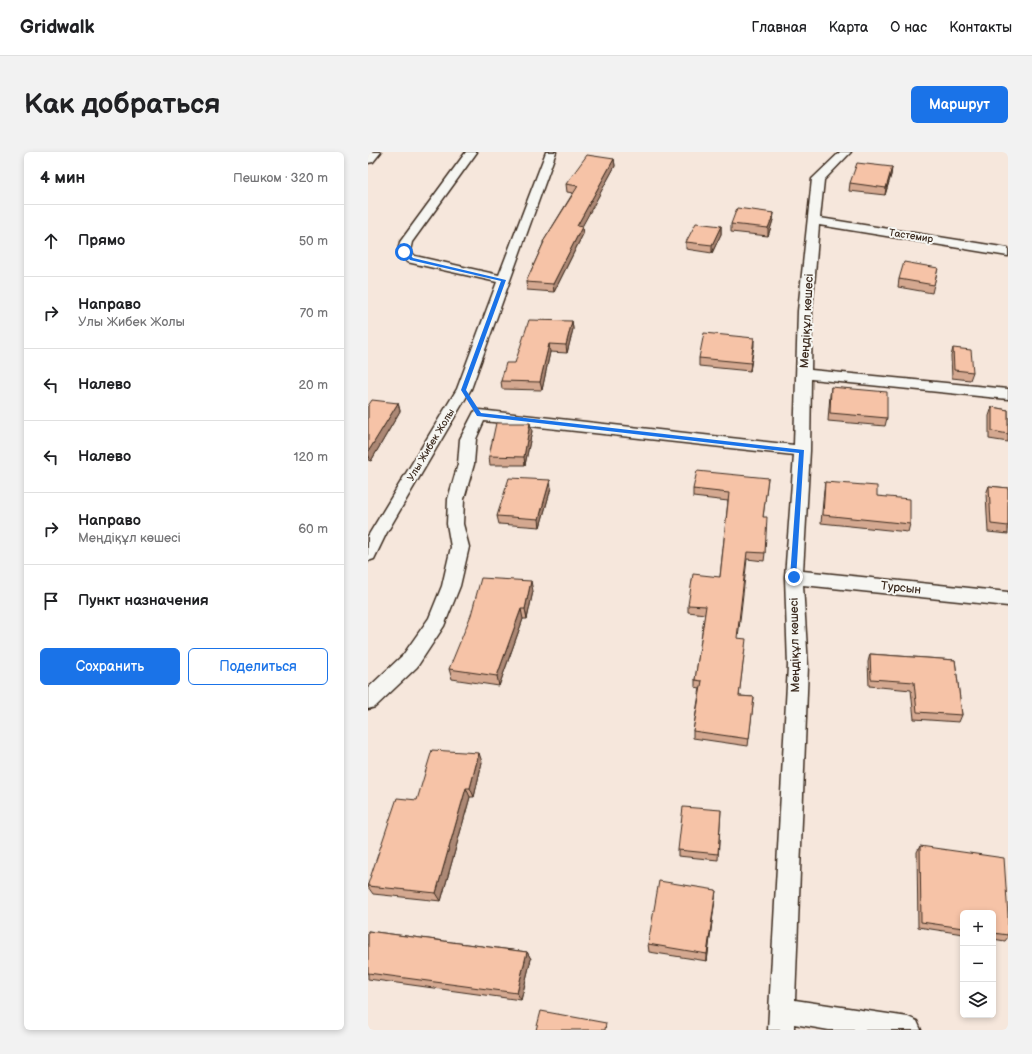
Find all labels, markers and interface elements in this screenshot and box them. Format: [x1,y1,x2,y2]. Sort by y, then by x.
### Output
text: Gridwalk [20,16,95,39]
text: Главная [752,19,807,36]
text: Карта [829,19,868,36]
text: О нас [890,19,927,36]
text: Контакты [949,19,1012,36]
button: Маршрут [911,86,1008,123]
text: Как добраться [24,88,221,121]
text: 4 мин [40,168,85,188]
text: Пешком · 320 m [233,170,328,186]
street label: Тастемир [888,227,934,245]
icon: ahead [40,230,62,252]
text: Прямо [78,231,125,250]
text: 50 m [299,233,328,249]
route start [395,243,413,261]
street label: Меңдіқұл көшесі [797,273,817,369]
text: Направо [78,295,141,314]
icon: right [40,302,62,324]
text: 70 m [300,305,328,321]
text: Улы Жибек Жолы [78,314,185,330]
icon: left [40,374,62,396]
text: Налево [78,375,131,394]
text: 20 m [298,377,328,393]
street label: Улы Жибек Жолы [405,407,457,483]
icon: left [40,446,62,468]
text: Налево [78,447,131,466]
text: 120 m [293,449,328,465]
text: Направо [78,511,141,530]
icon: right [40,518,62,540]
text: 60 m [298,521,328,537]
text: Меңдіқұл көшесі [78,530,181,546]
route end [785,568,803,586]
street label: Турсын [880,578,922,598]
icon: arrive [40,590,62,612]
text: Пункт назначения [78,591,209,610]
street label: Меңдіқұл көшесі [787,597,803,693]
button: Сохранить [40,648,180,685]
button: Поделиться [188,648,328,685]
map controls [960,910,996,1018]
button: + [960,910,996,946]
button: − [960,946,996,982]
button: layers [960,982,996,1018]

